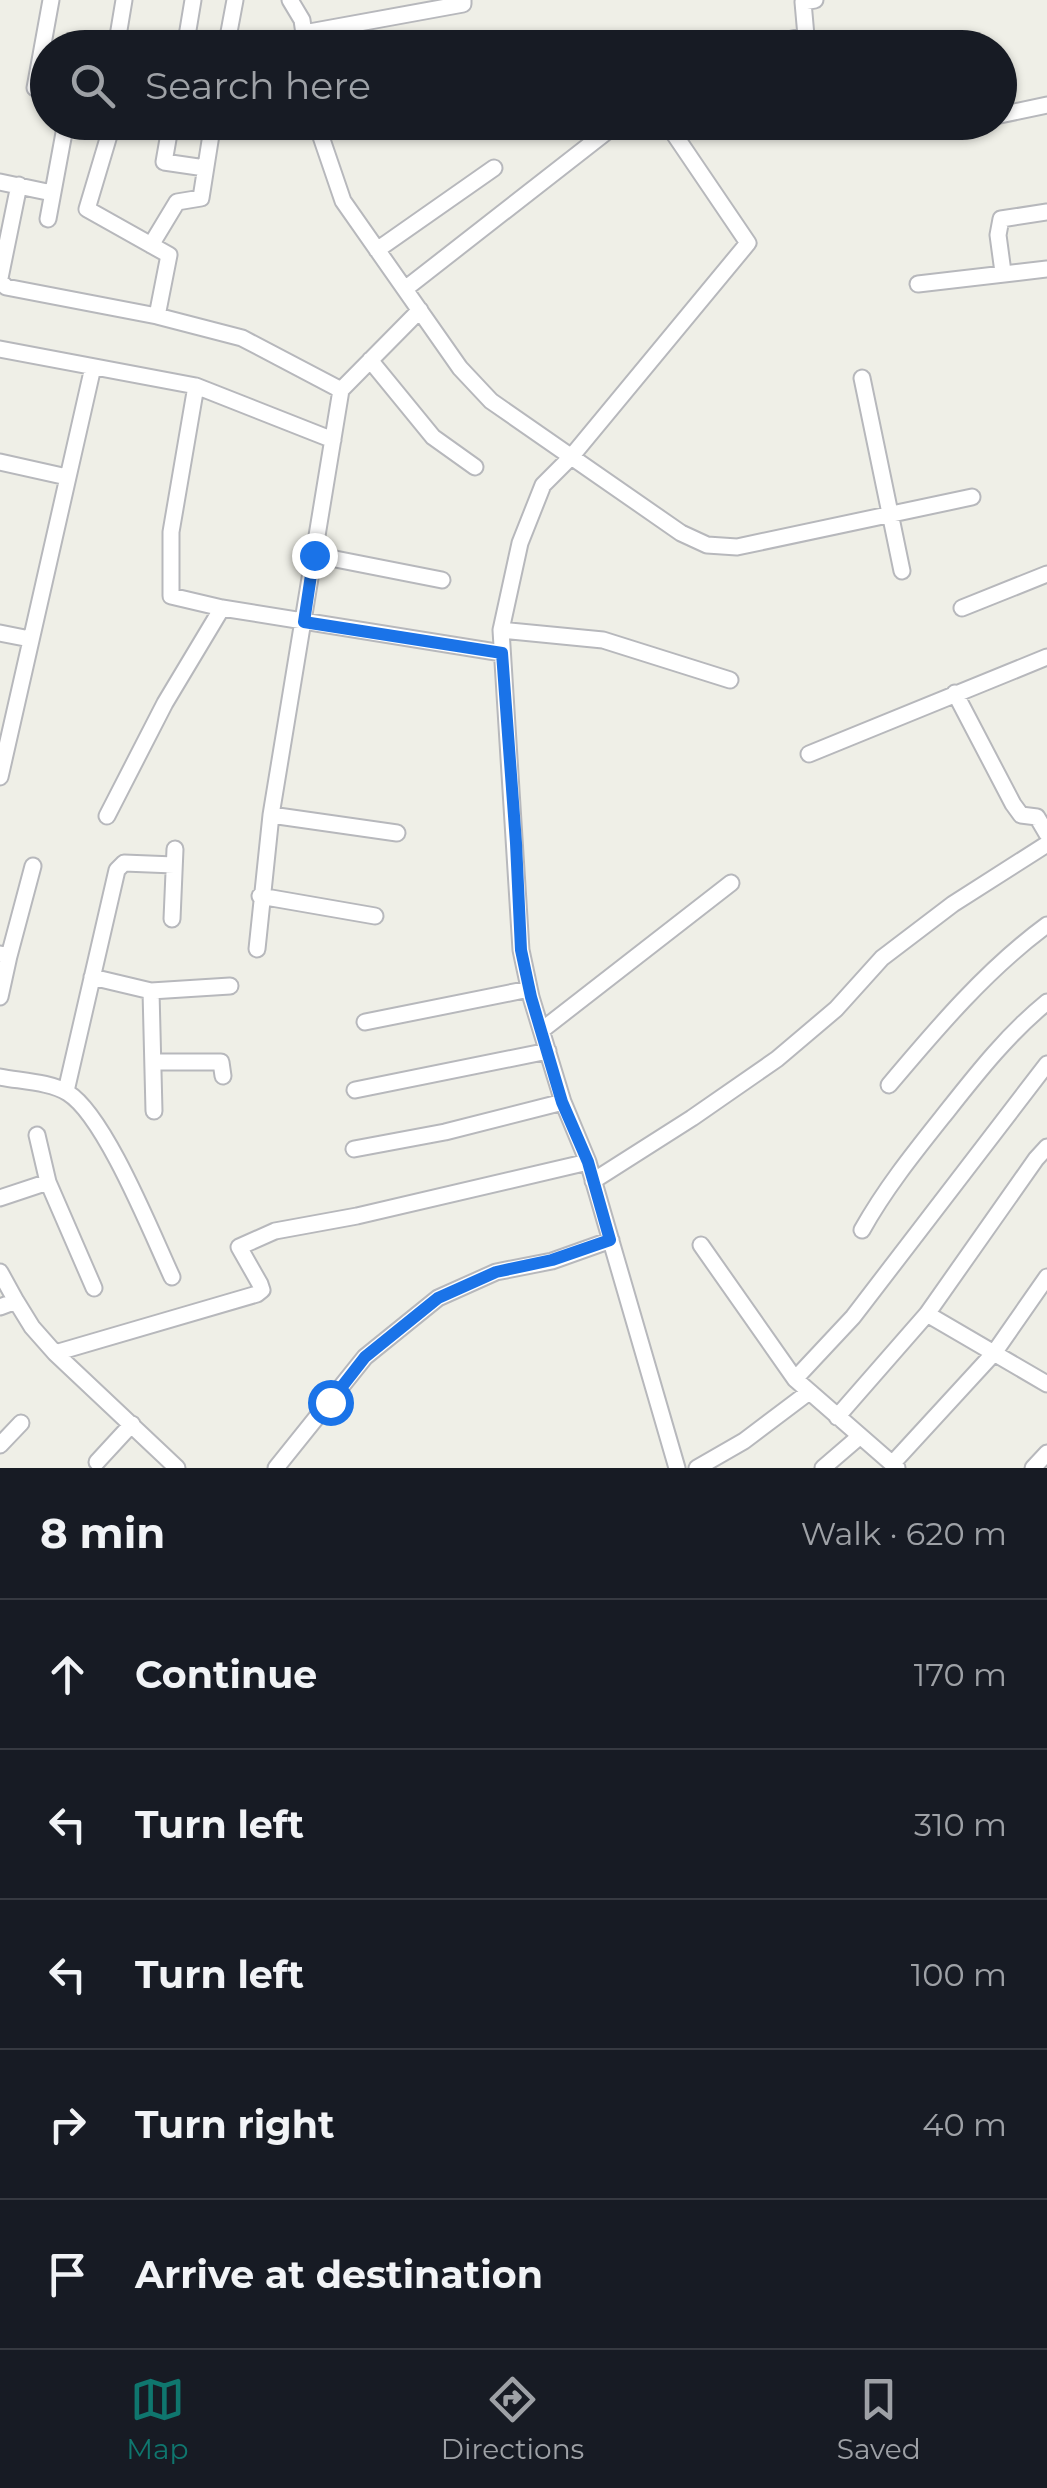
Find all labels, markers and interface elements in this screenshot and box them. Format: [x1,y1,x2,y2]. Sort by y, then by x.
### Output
search box [30,30,1017,140]
icon: search [65,58,120,113]
text: Search here [145,62,371,109]
route end [292,533,338,579]
route start [308,1380,354,1426]
text: 8 min [40,1507,165,1559]
text: Walk · 620 m [801,1514,1007,1553]
icon: ahead [40,1647,95,1702]
text: Continue [135,1651,317,1698]
text: 170 m [914,1655,1007,1694]
icon: left [40,1797,95,1852]
text: Turn left [135,1801,304,1848]
text: 310 m [914,1805,1007,1844]
icon: left [40,1947,95,2002]
text: Turn left [135,1951,304,1998]
text: 100 m [911,1955,1007,1994]
icon: right [40,2097,95,2152]
text: Turn right [135,2101,334,2148]
text: 40 m [922,2105,1007,2144]
icon: arrive [40,2247,95,2302]
text: Arrive at destination [135,2251,543,2298]
tab: Map [126,2372,188,2466]
tab: Directions [441,2372,584,2466]
tab: Saved [837,2372,921,2466]

